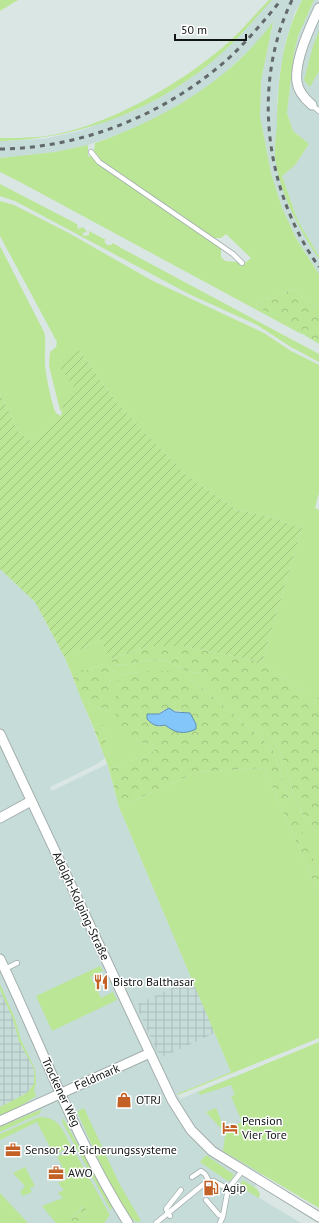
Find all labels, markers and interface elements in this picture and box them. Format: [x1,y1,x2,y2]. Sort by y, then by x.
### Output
scale bar [175,16,246,42]
text: 50 m [181,22,207,37]
street label: Adolph-Kolping-Straße [50,849,113,963]
restaurant icon: Bistro Balthasar [92,973,110,991]
place label: Bistro Balthasar [113,974,194,989]
street label: Trockener Weg [39,1055,84,1129]
street label: Feldmark [72,1060,122,1093]
shop icon: OTRJ [115,1091,133,1109]
place label: OTRJ [136,1092,161,1107]
place label: Pension Vier Tore [241,1113,287,1142]
hotel icon: Pension Vier Tore [221,1119,239,1137]
office icon: Sensor 24 Sicherungssysteme [4,1141,22,1159]
place label: Sensor 24 Sicherungssysteme [25,1142,177,1157]
office icon: AWO [47,1164,65,1182]
place label: AWO [68,1165,93,1180]
fuel station icon: Agip [202,1179,220,1197]
place label: Agip [223,1180,246,1195]

